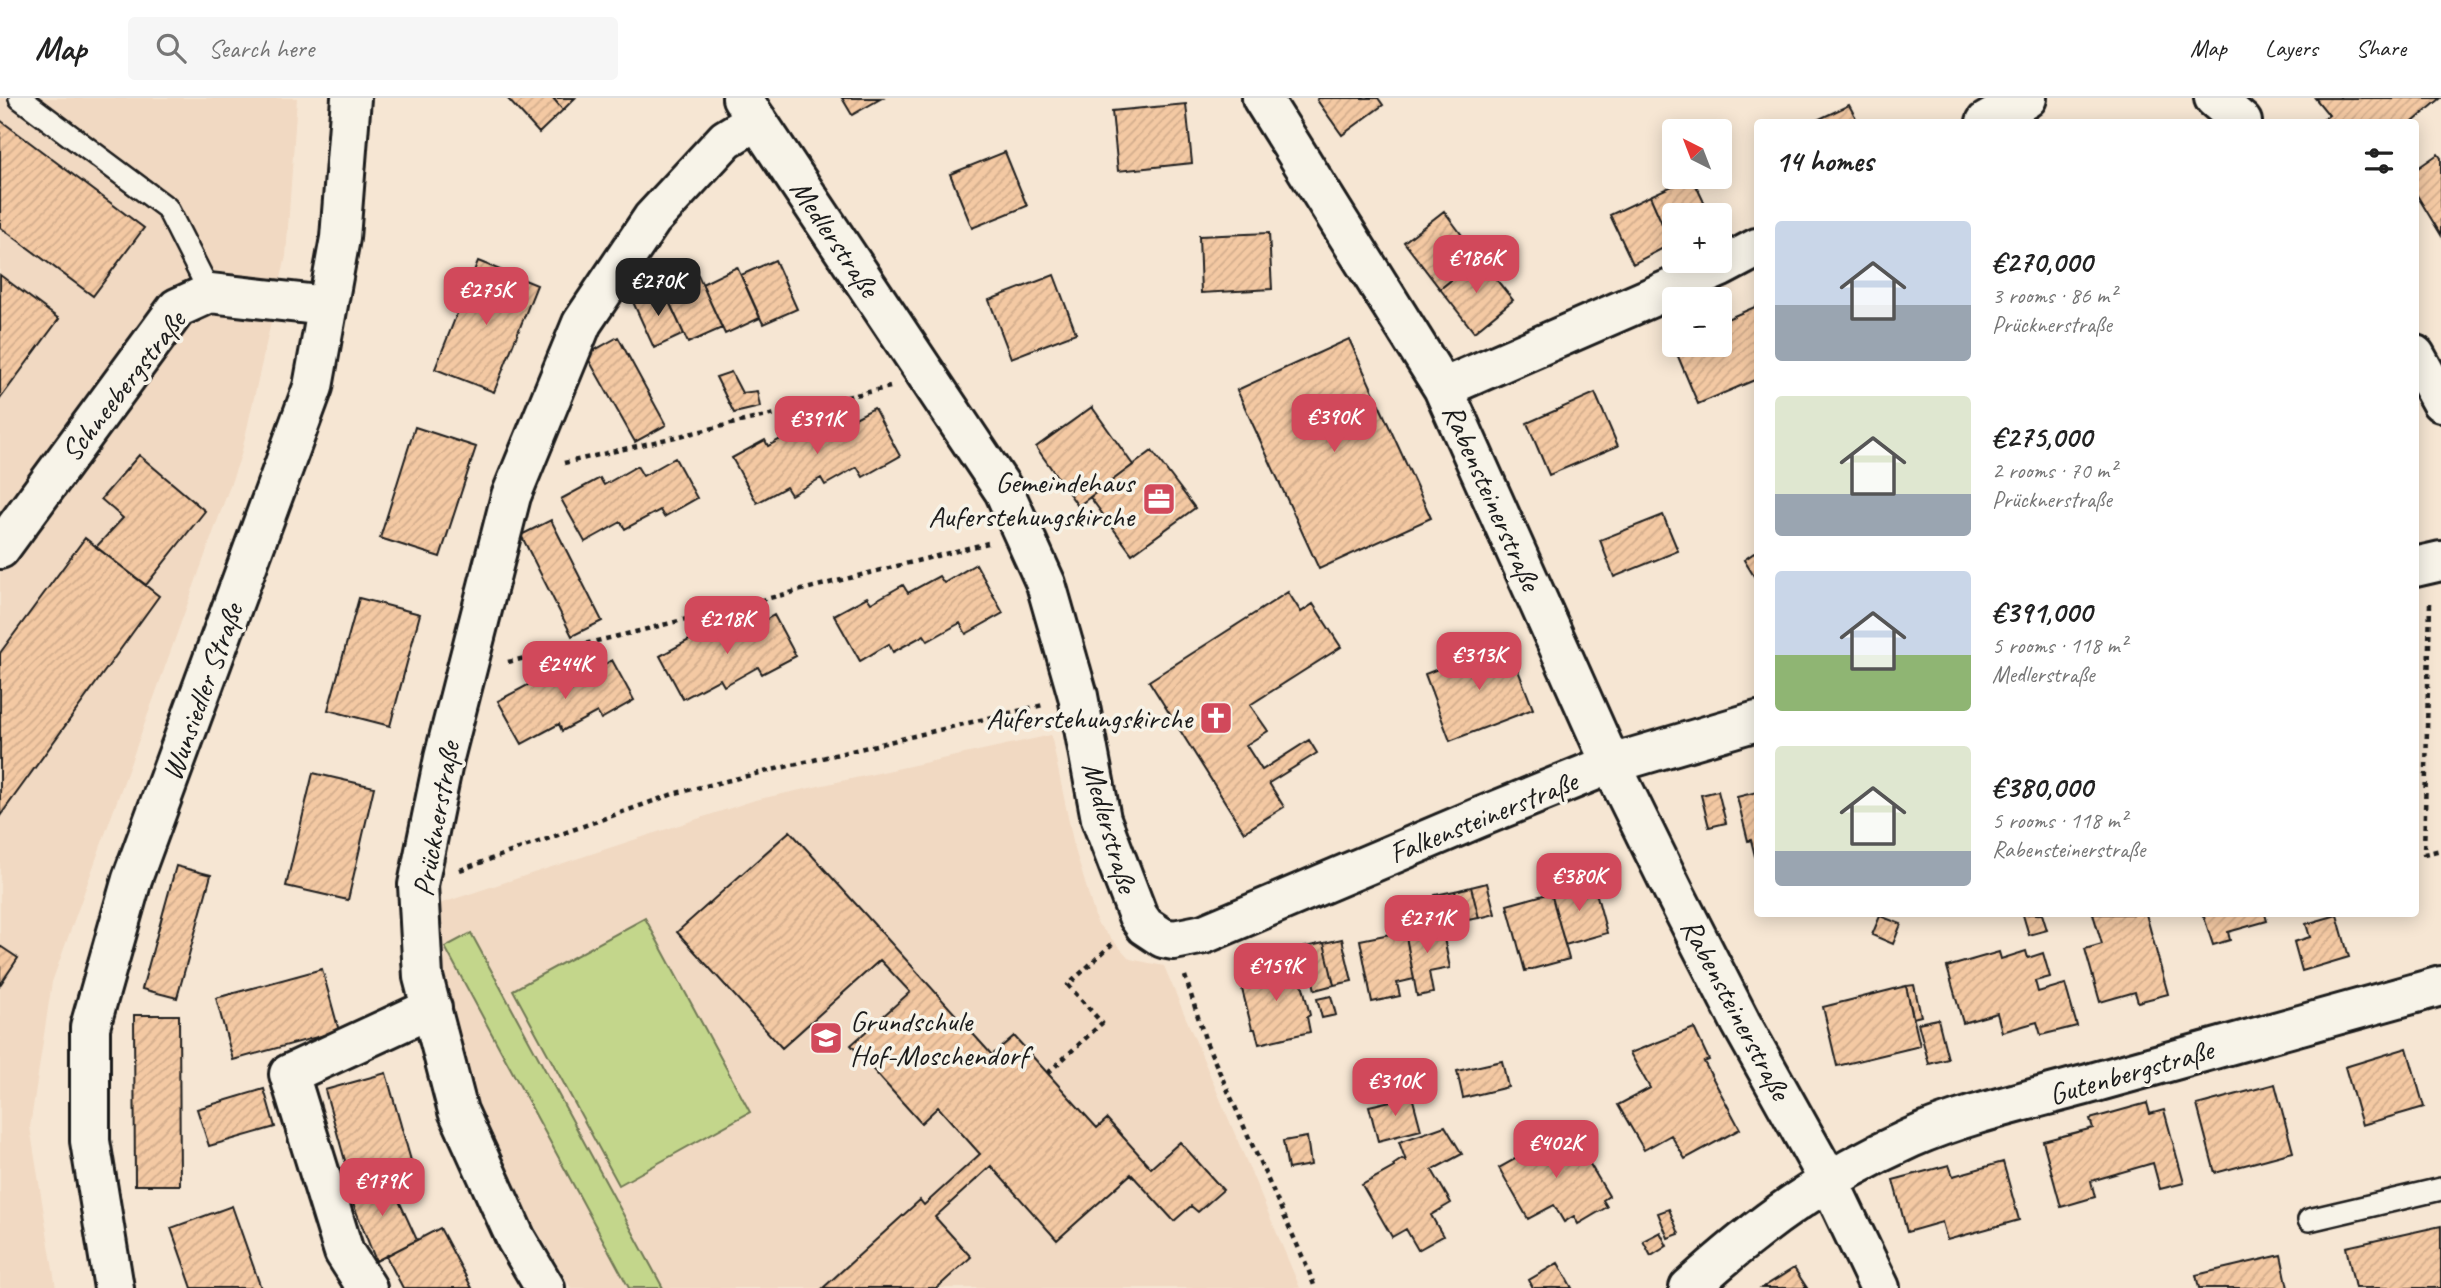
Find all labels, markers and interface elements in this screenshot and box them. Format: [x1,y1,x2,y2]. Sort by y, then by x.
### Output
search box [128,17,618,80]
text: Map [35,27,86,69]
icon: search [152,29,190,67]
text: Search here [208,32,314,65]
text: Map [2190,33,2227,63]
text: Layers [2265,33,2318,63]
text: Share [2356,33,2406,63]
north arrow [1662,119,1732,189]
map controls [1662,119,1732,357]
text: 14 homes [1775,142,1873,180]
icon: filters [2360,142,2398,180]
street label: Medlerstraße [782,172,889,306]
button: + [1662,203,1732,273]
pin: €186K [1427,236,1525,295]
text: €186K [1449,243,1503,272]
text: €270,000 [1992,243,2092,281]
icon: home [1831,249,1915,333]
pin: €270K [609,258,707,318]
text: €270K [632,266,685,295]
pin: €275K [437,268,535,327]
text: €275K [460,275,512,304]
text: 3 rooms · 86 m² [1992,281,2116,310]
button: − [1662,287,1732,357]
street label: Schneebergstraße [52,301,195,469]
text: Prücknerstraße [1992,310,2112,339]
pin: €390K [1285,394,1383,454]
pin: €391K [768,396,866,456]
street label: Rabensteinerstraße [1434,398,1551,598]
text: €390K [1308,402,1360,431]
text: €391K [791,404,843,433]
text: €275,000 [1992,418,2092,456]
icon: home [1831,424,1915,508]
text: 2 rooms · 70 m² [1992,456,2116,485]
place label: Gemeindehaus Auferstehungskirche [928,463,1137,535]
office icon: Gemeindehaus Auferstehungskirche [1140,480,1178,518]
text: Prücknerstraße [1992,485,2112,514]
text: €391,000 [1992,593,2092,631]
street label: Wunsiedler Straße [152,596,252,786]
pin: €218K [678,596,776,656]
icon: home [1831,599,1915,683]
text: €218K [700,604,754,633]
text: 5 rooms · 118 m² [1992,631,2127,660]
pin: €313K [1430,632,1528,692]
text: €313K [1452,640,1506,669]
pin: €244K [516,642,614,701]
text: €244K [538,649,592,678]
text: Medlerstraße [1992,660,2095,689]
place label: Auferstehungskirche [986,699,1194,737]
church icon: Auferstehungskirche [1197,699,1235,737]
street label: Prücknerstraße [404,737,469,899]
street label: Medlerstraße [1073,757,1147,899]
street label: Falkensteinerstraße [1383,761,1585,872]
text: €380,000 [1992,768,2092,806]
icon: home [1831,774,1915,858]
text: 5 rooms · 118 m² [1992,806,2127,835]
text: Rabensteinerstraße [1992,835,2145,864]
pin: €380K [1530,854,1628,913]
text: €380K [1552,861,1606,890]
pin: €271K [1378,896,1476,955]
text: €271K [1401,903,1454,932]
street label: Rabensteinerstraße [1672,912,1801,1108]
pin: €159K [1227,944,1325,1003]
text: €159K [1250,951,1302,980]
place label: Grundschule Hof-Moschendorf [850,1002,1034,1074]
school or university icon: Grundschule Hof-Moschendorf [807,1019,845,1057]
street label: Gutenbergstraße [2045,1030,2220,1114]
pin: €310K [1346,1058,1444,1118]
text: €310K [1368,1066,1422,1095]
pin: €402K [1507,1121,1605,1180]
text: €402K [1529,1128,1583,1157]
pin: €179K [333,1158,431,1218]
text: €179K [356,1166,408,1195]

